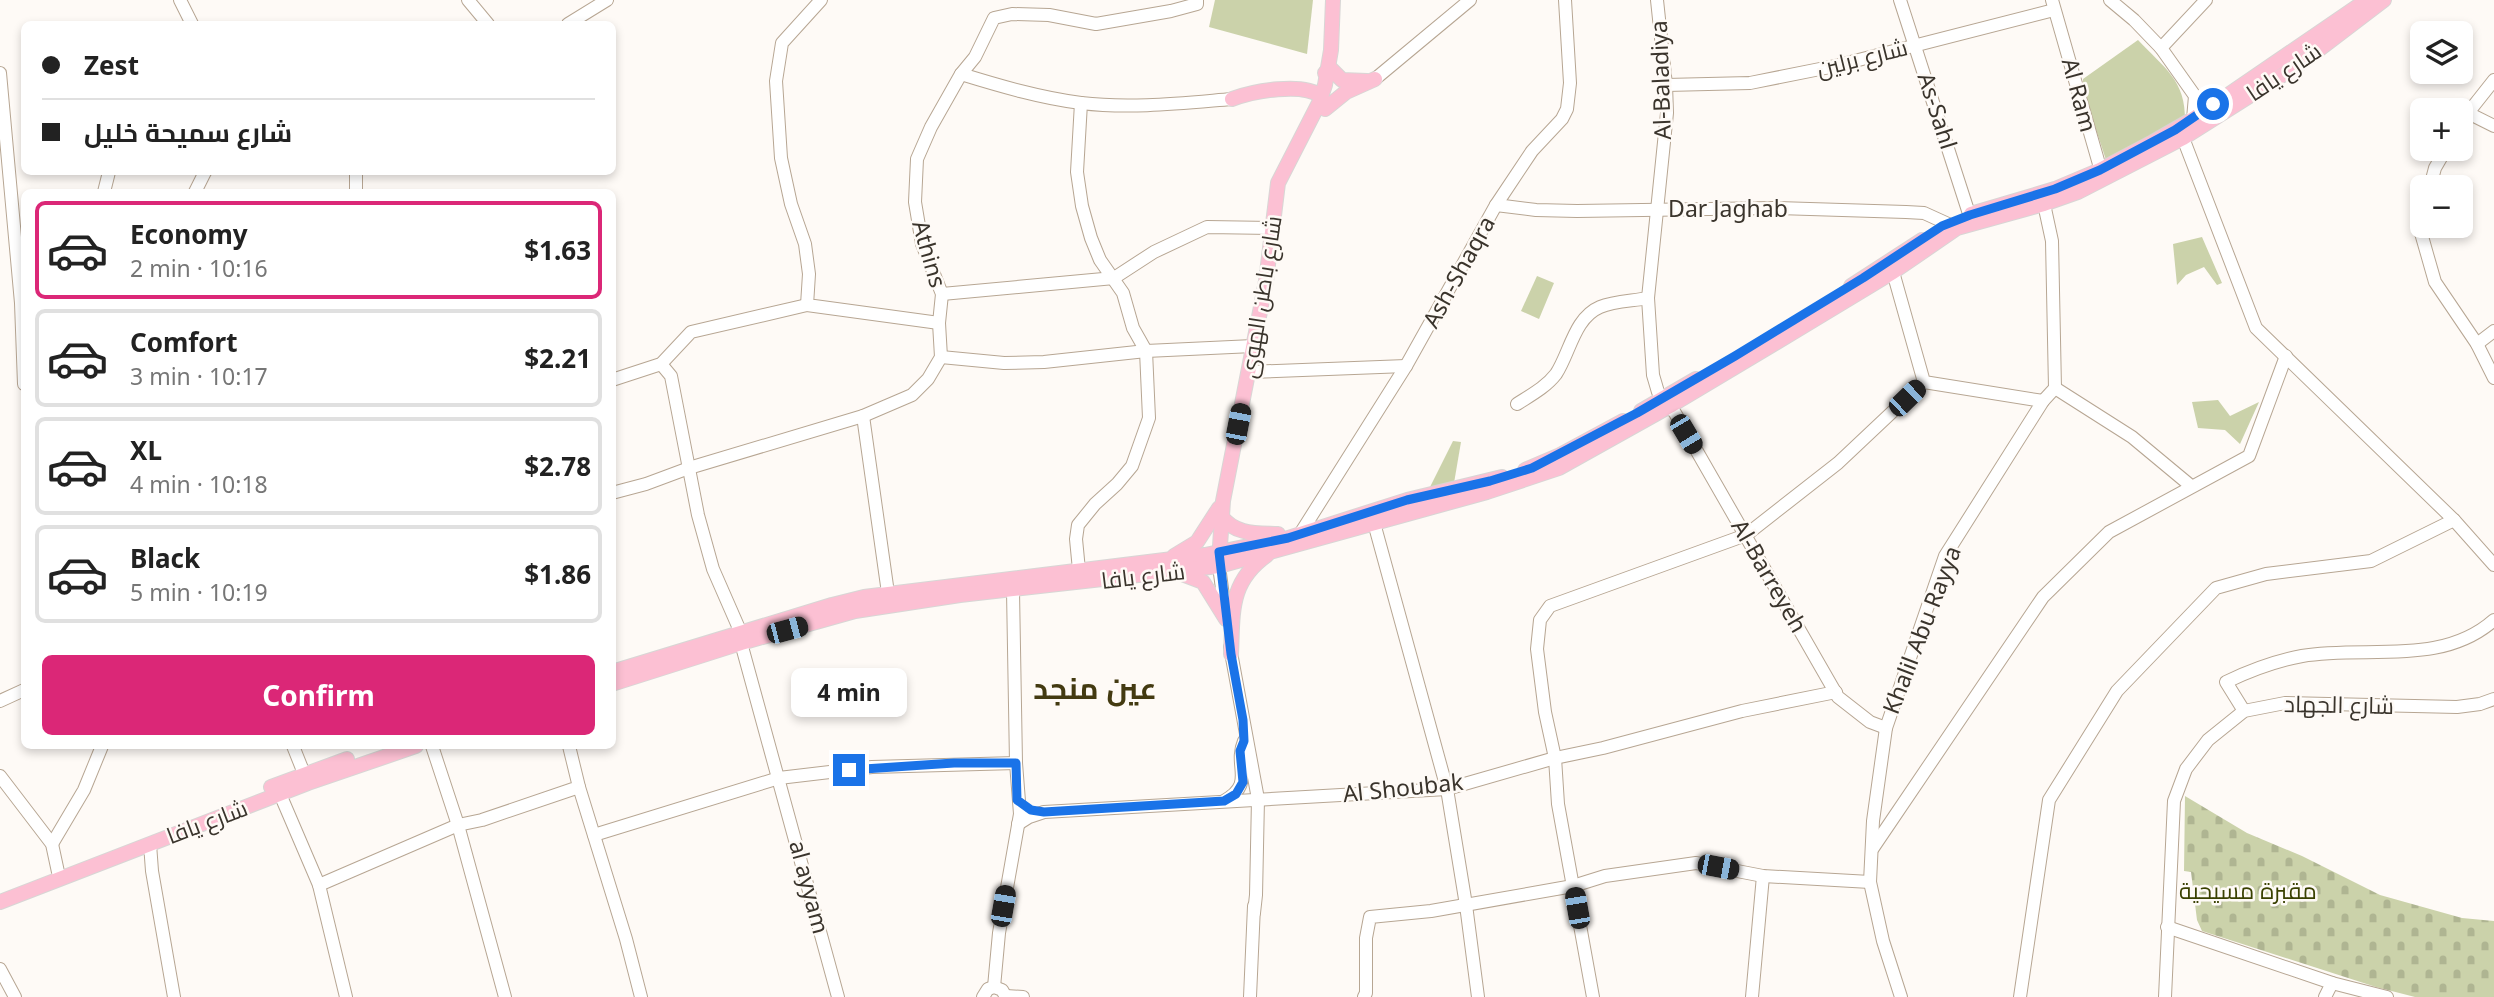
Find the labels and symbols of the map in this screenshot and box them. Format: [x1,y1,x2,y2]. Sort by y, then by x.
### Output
street label: Al-Baladiya [1642,20,1678,140]
street label: شارع برلين [1813,30,1911,85]
street label: شارع يافا [2240,34,2328,109]
street label: Al Ram [2055,54,2105,135]
street label: As-Sahl [1911,68,1965,153]
route start [2197,88,2229,120]
street label: Dar Jaghab [1668,192,1788,224]
street label: Ash-Shaqra [1414,210,1502,333]
street label: شارع باطن الهوى [1231,213,1290,381]
street label: Athins [905,216,955,291]
car [1885,376,1930,420]
car [1224,401,1253,447]
car [1667,411,1706,457]
street label: Al-Barreyeh [1725,513,1815,638]
street label: Khalil Abu Rayya [1874,541,1968,718]
street label: شارع يافا [1099,554,1187,597]
car [764,614,811,646]
district label: عين منجد [1033,667,1157,708]
callout: 4 min [791,668,907,718]
street label: شارع الجهاد [2284,687,2394,722]
route end [833,754,865,786]
street label: Al Shoubak [1341,765,1465,809]
street label: شارع يافا [162,791,252,852]
street label: al ayyam [782,836,838,937]
car [1696,853,1741,881]
park label: مقبرة مسيحية [2179,874,2317,906]
car [990,883,1017,929]
car [1564,885,1591,931]

